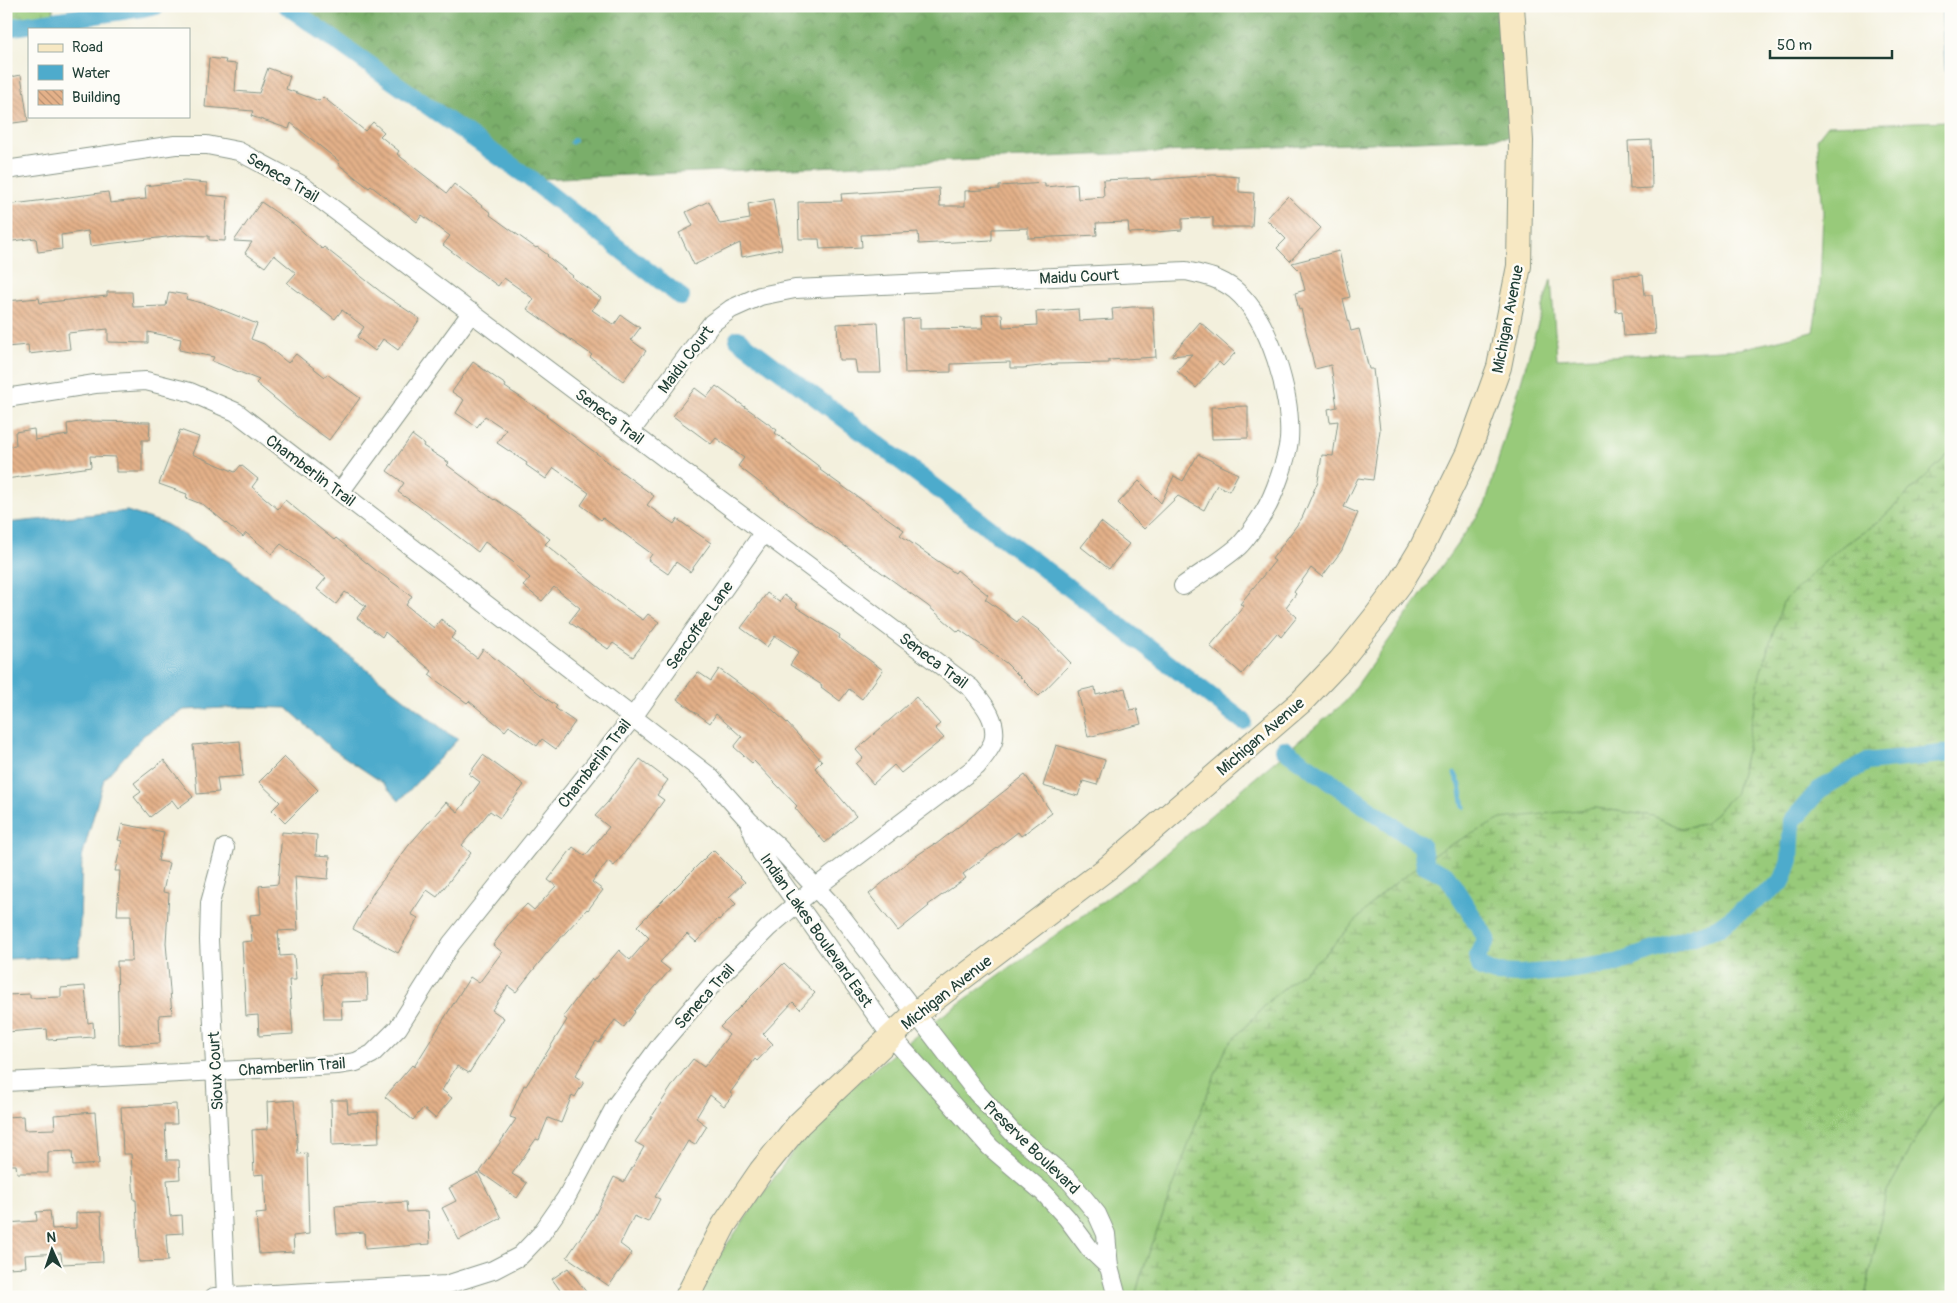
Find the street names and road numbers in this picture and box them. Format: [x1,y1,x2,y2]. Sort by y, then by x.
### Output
street label: Seneca Trail [243,148,322,207]
street label: Michigan Avenue [1488,263,1528,375]
street label: Maidu Court [1039,265,1120,289]
street label: Maidu Court [654,321,718,398]
street label: Seneca Trail [571,384,648,449]
street label: Chamberlin Trail [261,430,359,511]
street label: Seacoffee Lane [662,577,738,674]
street label: Seneca Trail [895,628,972,693]
street label: Michigan Avenue [1213,693,1309,780]
street label: Chamberlin Trail [554,715,636,812]
street label: Indian Lakes Boulevard East [755,850,877,1012]
street label: Michigan Avenue [897,951,996,1034]
street label: Seneca Trail [670,960,739,1033]
street label: Sioux Court [204,1030,228,1111]
street label: Chamberlin Trail [238,1053,346,1081]
street label: Preserve Boulevard [979,1097,1084,1199]

